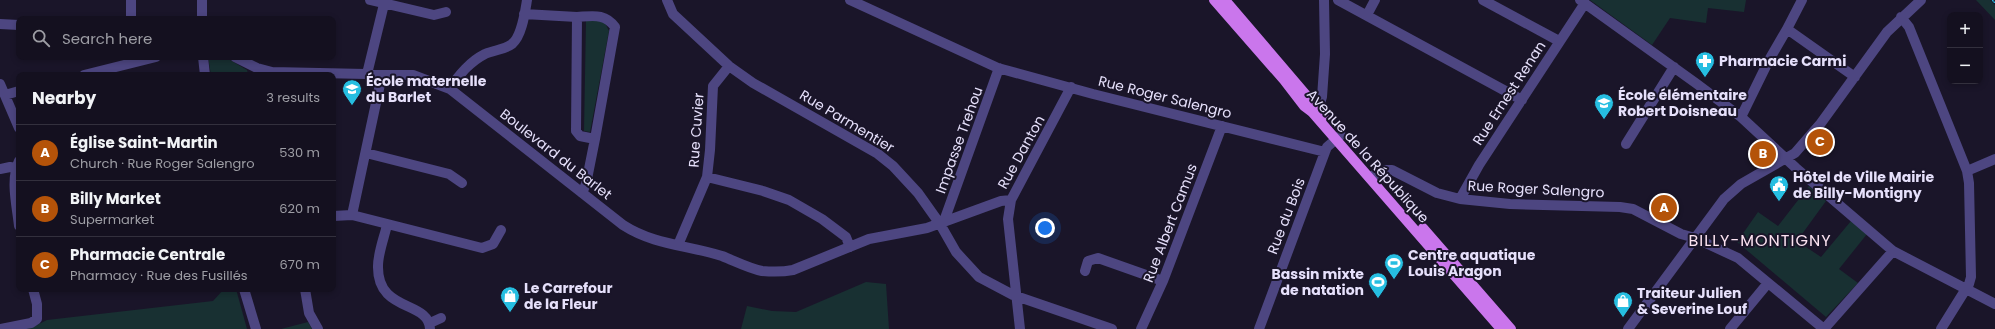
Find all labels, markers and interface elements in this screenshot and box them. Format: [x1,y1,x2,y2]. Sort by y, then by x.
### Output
map controls [1947,12,1983,84]
button: + [1947,12,1983,48]
search box [16,16,336,60]
icon: search [30,27,52,49]
text: Search here [62,28,152,49]
street label: Rue Ernest Renan [1468,37,1550,149]
button: − [1947,48,1983,84]
pharmacy icon: Pharmacie Carmi [1694,50,1716,78]
place label: Pharmacie Carmi [1719,51,1846,71]
place label: École maternelle du Barlet [366,71,487,107]
street label: Rue Roger Salengro [1096,71,1234,123]
school or university icon: École maternelle du Barlet [341,78,363,106]
street label: Impasse Trehou [930,84,988,196]
street label: Rue Parmentier [796,85,898,157]
street label: Avenue de la République [1302,85,1434,228]
place label: École élémentaire Robert Doisneau [1618,85,1747,121]
text: Nearby [32,86,96,110]
text: 3 results [266,88,320,107]
street label: Rue Cuvier [683,92,709,168]
school or university icon: École élémentaire Robert Doisneau [1593,92,1615,120]
street label: Boulevard du Barlet [496,104,616,204]
street label: Rue Danton [993,112,1049,192]
pin: C [1807,127,1833,157]
text: Église Saint-Martin [70,132,218,153]
pin: B [1750,139,1776,169]
text: A [40,143,50,162]
text: 530 m [279,143,320,162]
text: Church · Rue Roger Salengro [70,154,255,173]
street label: Rue Albert Camus [1138,161,1202,285]
place label: Hôtel de Ville Mairie de Billy-Montigny [1793,167,1934,203]
public building icon: Hôtel de Ville Mairie de Billy-Montigny [1768,174,1790,202]
street label: Rue du Bois [1262,175,1310,257]
street label: Rue Roger Salengro [1467,175,1605,203]
text: Billy Market [70,188,161,209]
pin: A [1651,193,1677,223]
text: B [41,199,49,218]
text: 620 m [279,199,320,218]
text: Supermarket [70,210,154,229]
your location [1035,218,1055,238]
district label: BILLY-MONTIGNY [1689,229,1831,252]
text: Pharmacie Centrale [70,244,225,265]
place label: Centre aquatique Louis Aragon [1408,245,1536,281]
sports icon: Centre aquatique Louis Aragon [1383,252,1405,280]
text: C [40,255,50,274]
text: 670 m [280,255,320,274]
place label: Bassin mixte de natation [1272,264,1364,300]
text: Pharmacy · Rue des Fusillés [70,266,248,285]
sports icon: Bassin mixte de natation [1367,271,1389,299]
place label: Le Carrefour de la Fleur [524,278,612,314]
place label: Traiteur Julien & Severine Louf [1637,283,1747,319]
shop icon: Le Carrefour de la Fleur [499,285,521,313]
shop icon: Traiteur Julien & Severine Louf [1612,290,1634,318]

